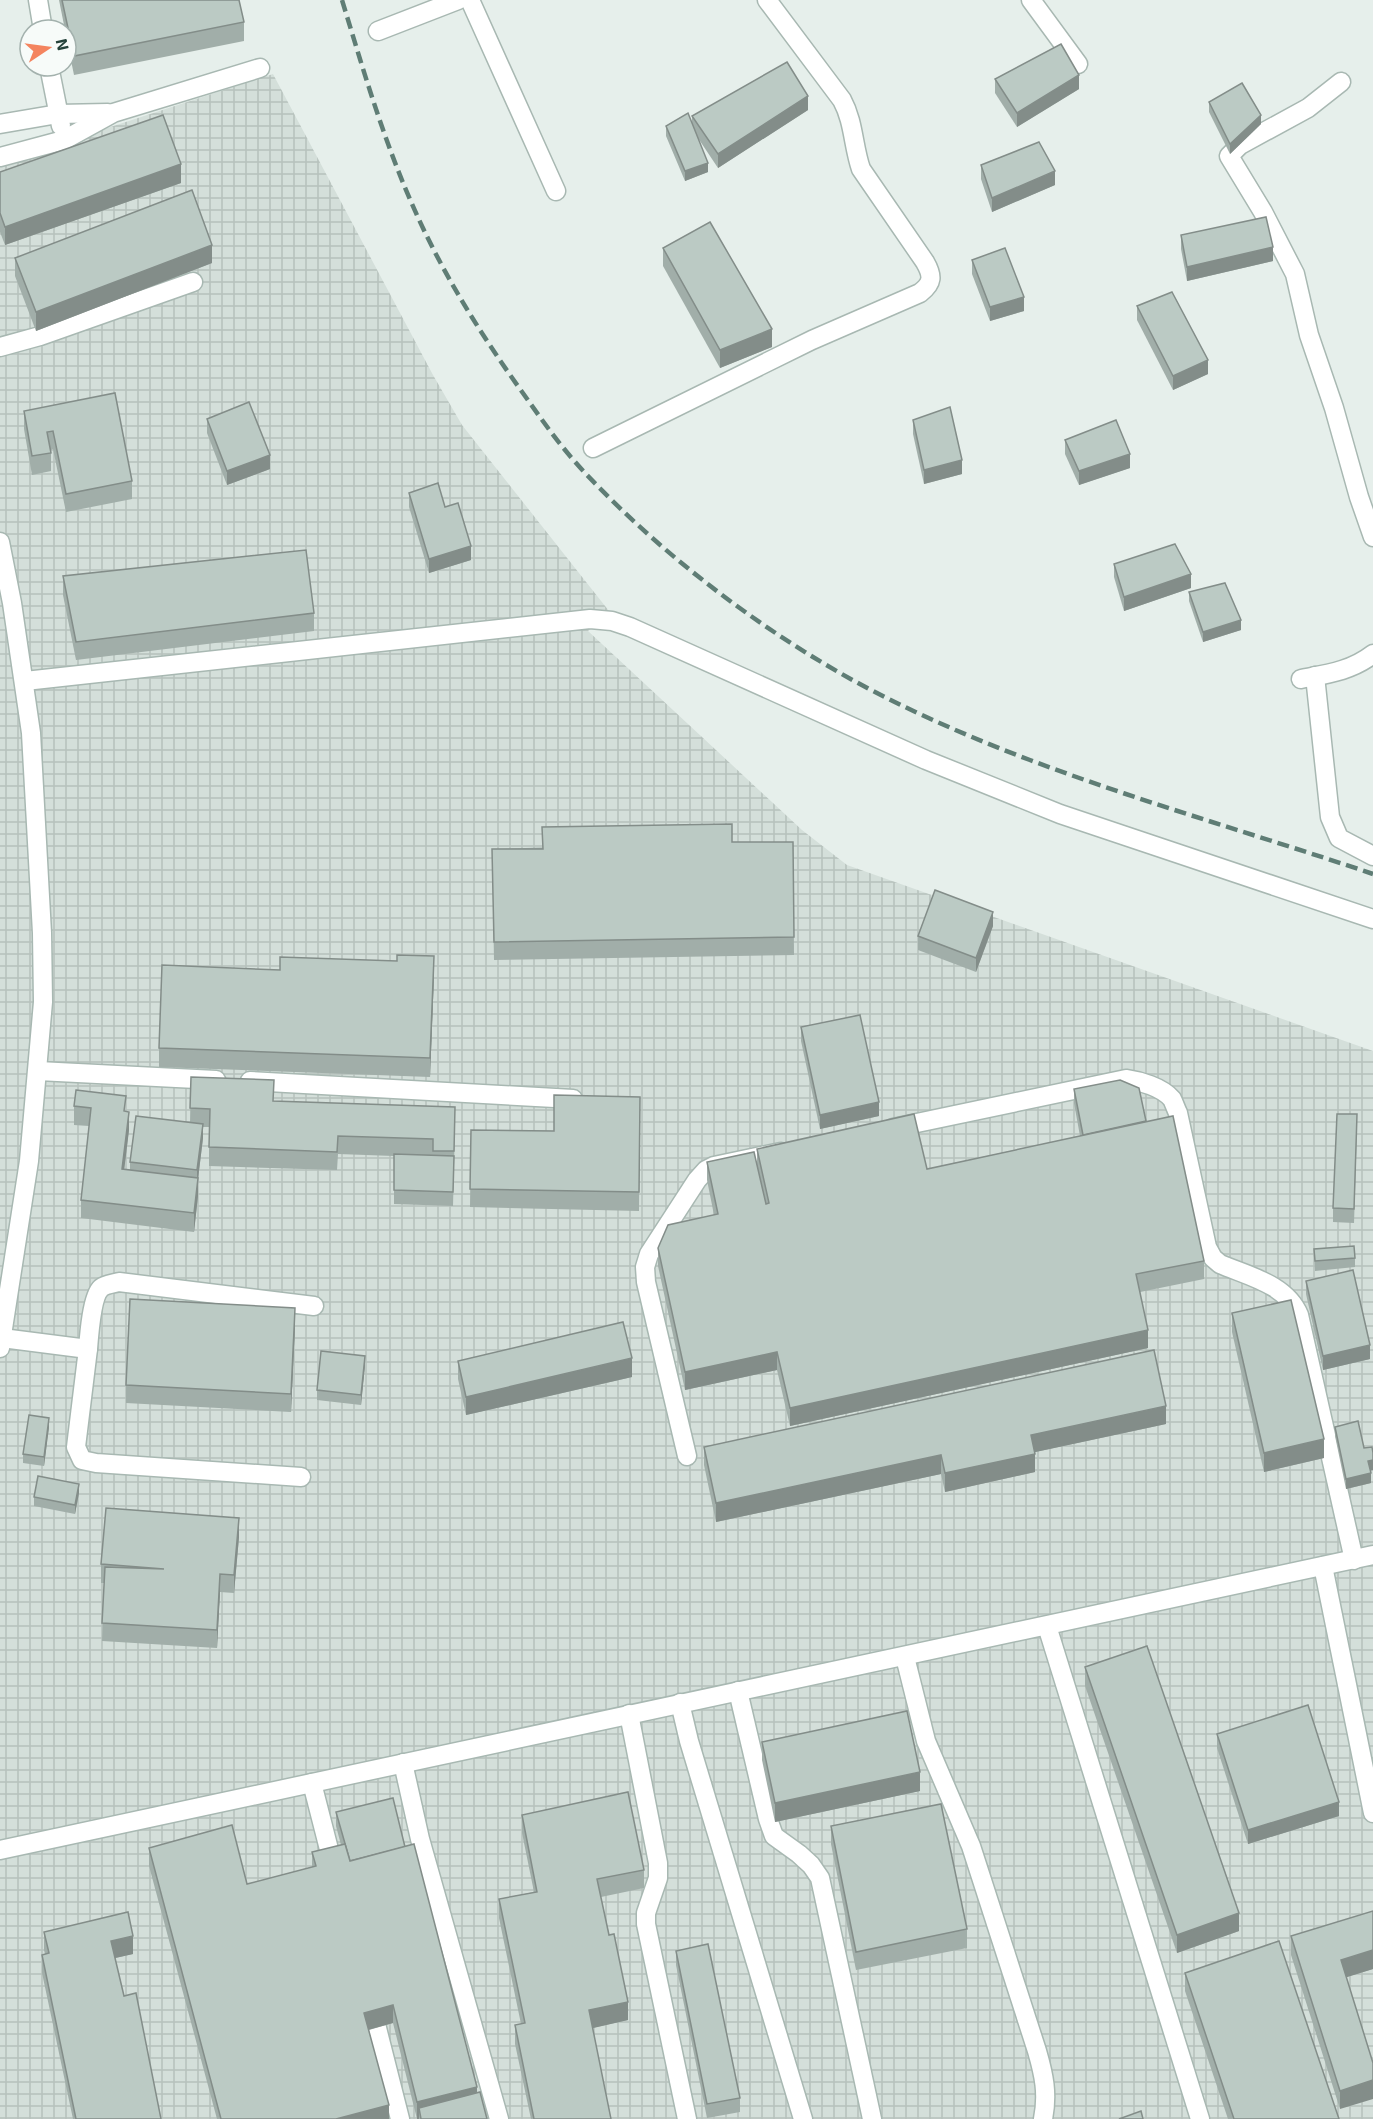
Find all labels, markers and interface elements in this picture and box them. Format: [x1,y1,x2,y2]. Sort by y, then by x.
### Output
north arrow [18,18,78,78]
text: N [53,37,74,52]

